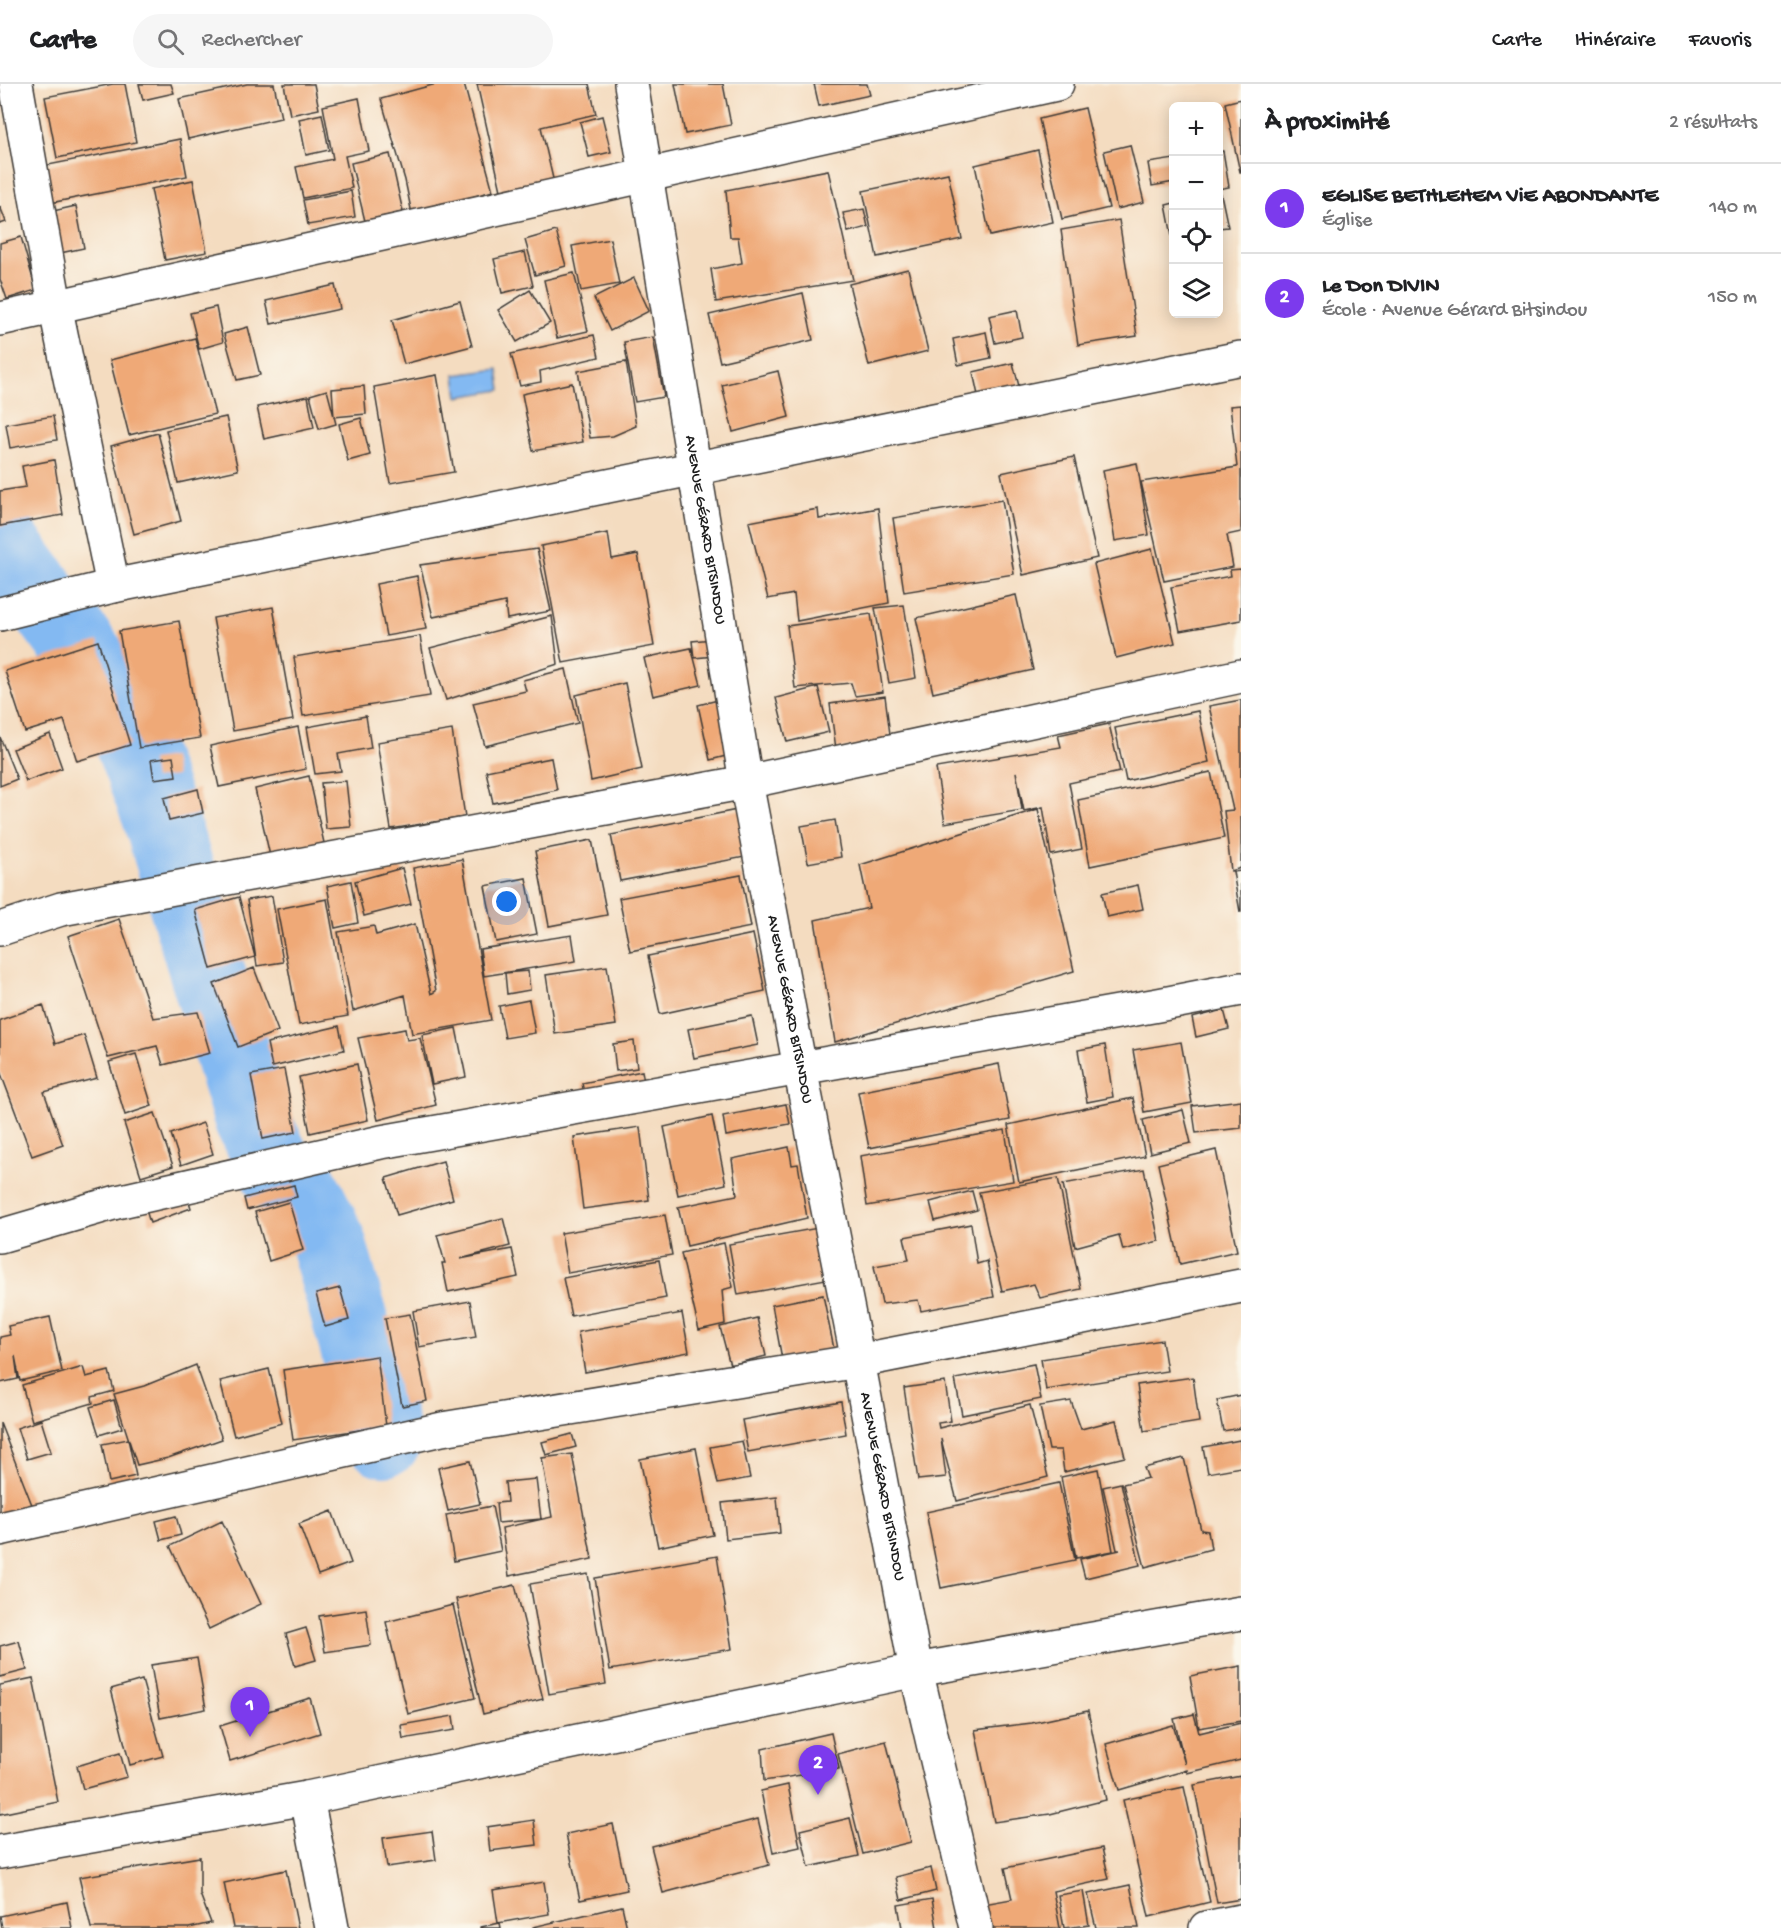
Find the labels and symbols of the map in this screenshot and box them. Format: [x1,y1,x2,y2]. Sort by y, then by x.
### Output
street label: AVENUE GÉRARD BITSINDOU [680,434,729,626]
your location [492,887,521,916]
street label: AVENUE GÉRARD BITSINDOU [762,914,816,1105]
street label: AVENUE GÉRARD BITSINDOU [855,1391,909,1583]
pin: 1 [230,1688,270,1737]
pin: 2 [798,1746,838,1795]

